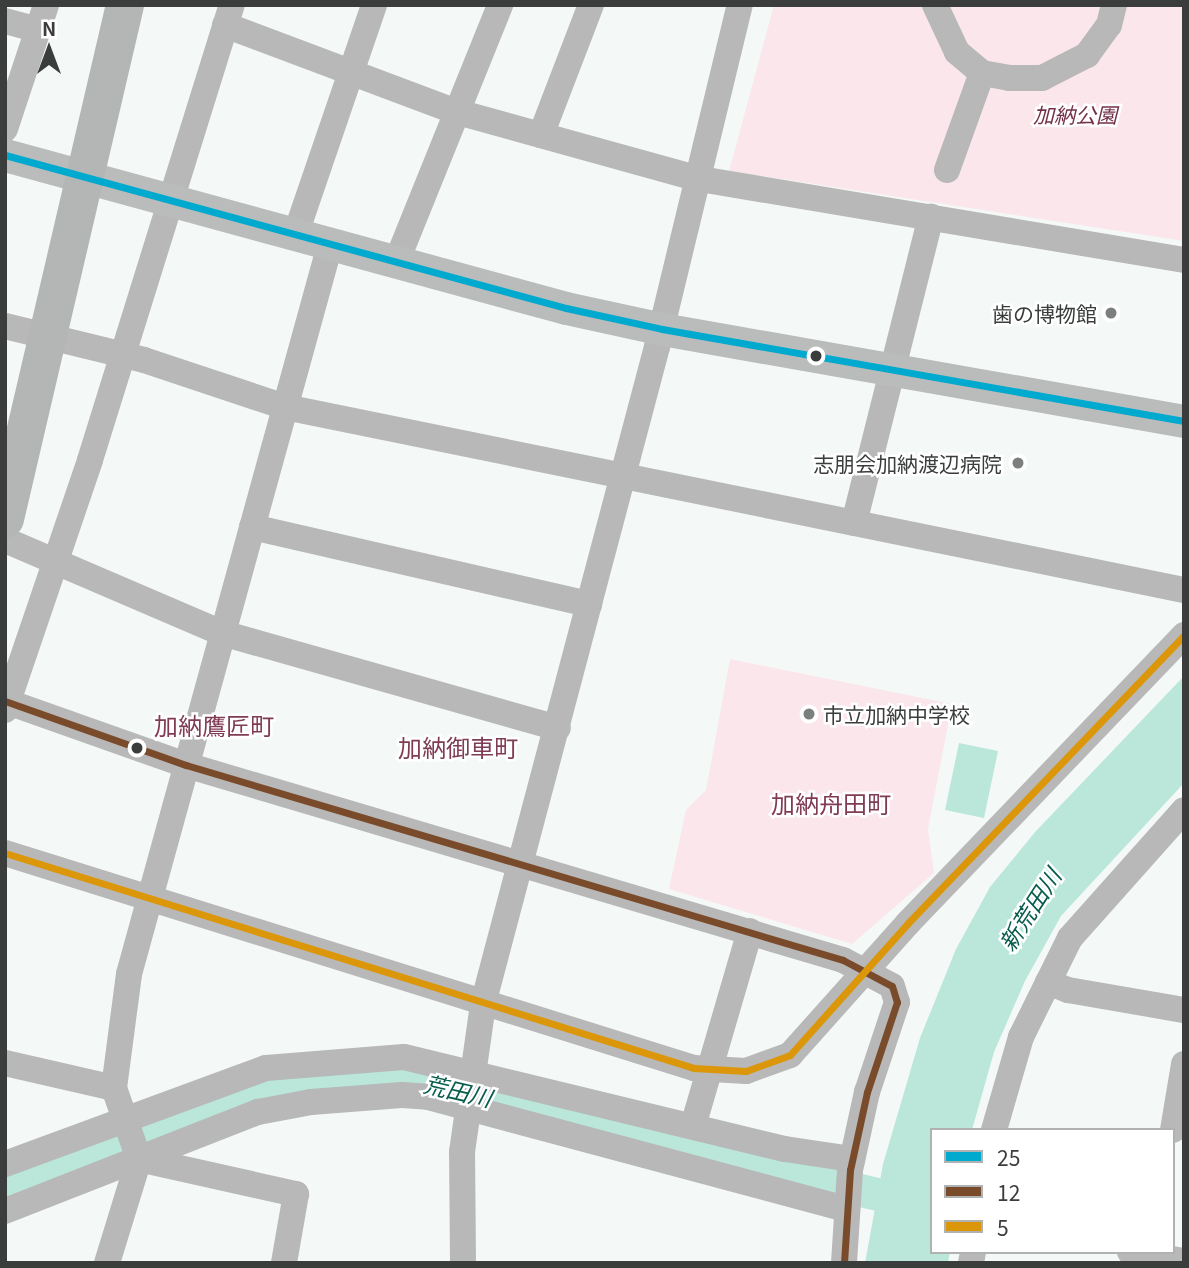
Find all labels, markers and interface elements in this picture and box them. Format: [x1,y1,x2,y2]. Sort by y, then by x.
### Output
north arrow [14,14,84,84]
text: N [42,14,56,41]
park label: 加納公園 [1033,101,1117,127]
place label: 歯の博物館 [992,300,1097,326]
marker: 歯の博物館 [1103,305,1119,321]
unlabelled marker [809,349,823,363]
place label: 志朋会加納渡辺病院 [813,450,1002,476]
marker: 志朋会加納渡辺病院 [1008,453,1028,473]
place label: 市立加納中学校 [823,701,970,727]
marker: 市立加納中学校 [801,706,817,722]
district label: 加納鷹匠町 [154,711,274,739]
district label: 加納御車町 [398,733,518,761]
unlabelled marker [130,741,144,755]
district label: 加納舟田町 [771,789,891,817]
water label: 新荒田川 [992,863,1066,955]
water label: 荒田川 [421,1069,495,1111]
legend [930,1128,1175,1254]
text: 25 [997,1142,1020,1172]
text: 12 [997,1177,1020,1207]
text: 5 [997,1212,1009,1242]

